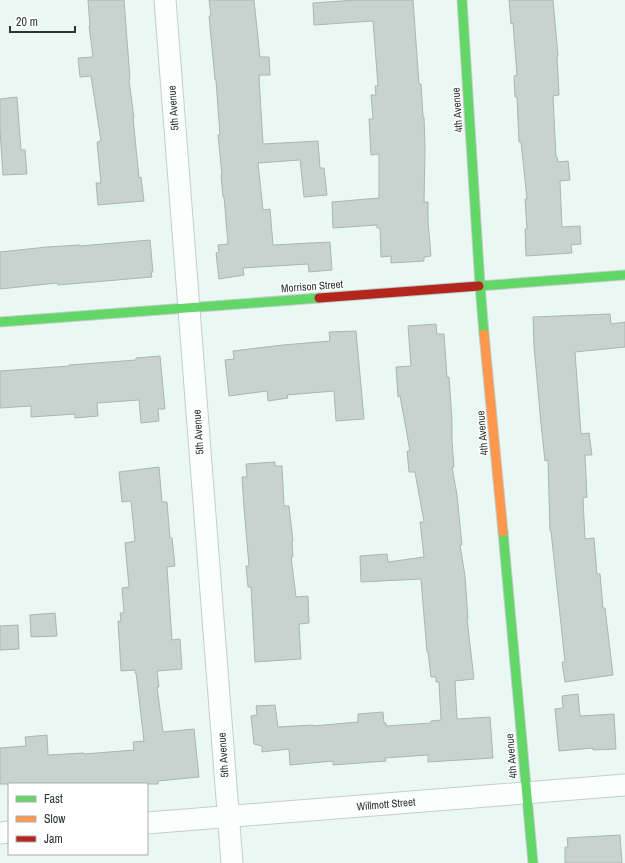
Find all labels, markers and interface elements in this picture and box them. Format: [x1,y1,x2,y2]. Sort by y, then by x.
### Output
scale bar [10,8,75,34]
text: 20 m [16,14,38,30]
street label: 5th Avenue [164,85,182,131]
street label: 4th Avenue [448,87,466,133]
street label: Morrison Street [281,277,344,295]
street label: 5th Avenue [189,409,207,455]
street label: 4th Avenue [473,410,491,456]
street label: 5th Avenue [214,732,232,778]
street label: 4th Avenue [502,733,520,779]
legend [8,783,148,855]
text: Fast [44,791,63,807]
street label: Willmott Street [356,794,417,814]
text: Slow [44,811,66,827]
text: Jam [44,831,63,847]

